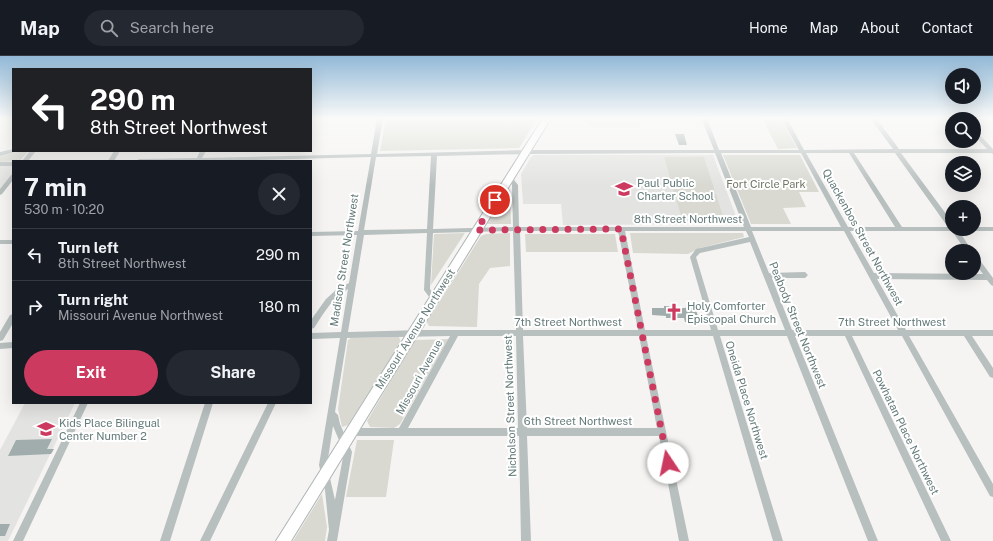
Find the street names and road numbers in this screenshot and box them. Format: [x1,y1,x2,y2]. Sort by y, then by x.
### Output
street label: Quackenbos Street Northwest [820,167,906,307]
street label: Madison Street Northwest [328,193,360,327]
street label: 8th Street Northwest [634,213,742,225]
street label: Peabody Street Northwest [767,260,829,390]
street label: Missouri Avenue Northwest [372,266,458,392]
street label: 7th Street Northwest [514,316,622,328]
street label: 7th Street Northwest [838,316,946,328]
street label: Nicholson Street Northwest [502,335,518,477]
street label: Missouri Avenue [393,337,445,417]
street label: Oneida Place Northwest [723,339,771,461]
street label: Powhatan Place Northwest [870,367,942,497]
street label: 6th Street Northwest [524,415,632,427]

